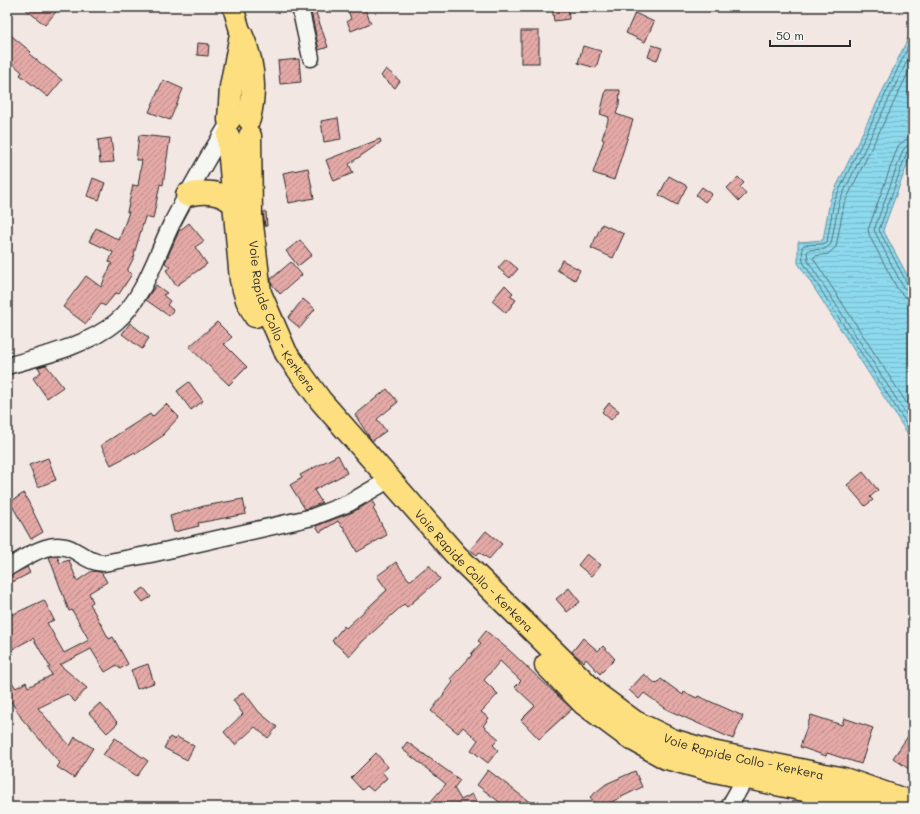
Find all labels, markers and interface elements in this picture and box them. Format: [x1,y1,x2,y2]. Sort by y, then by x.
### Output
scale bar [770,22,850,48]
text: 50 m [776,27,804,43]
street label: Voie Rapide Collo - Kerkera [246,240,320,395]
street label: Voie Rapide Collo - Kerkera [411,506,537,635]
street label: Voie Rapide Collo - Kerkera [661,729,825,783]

